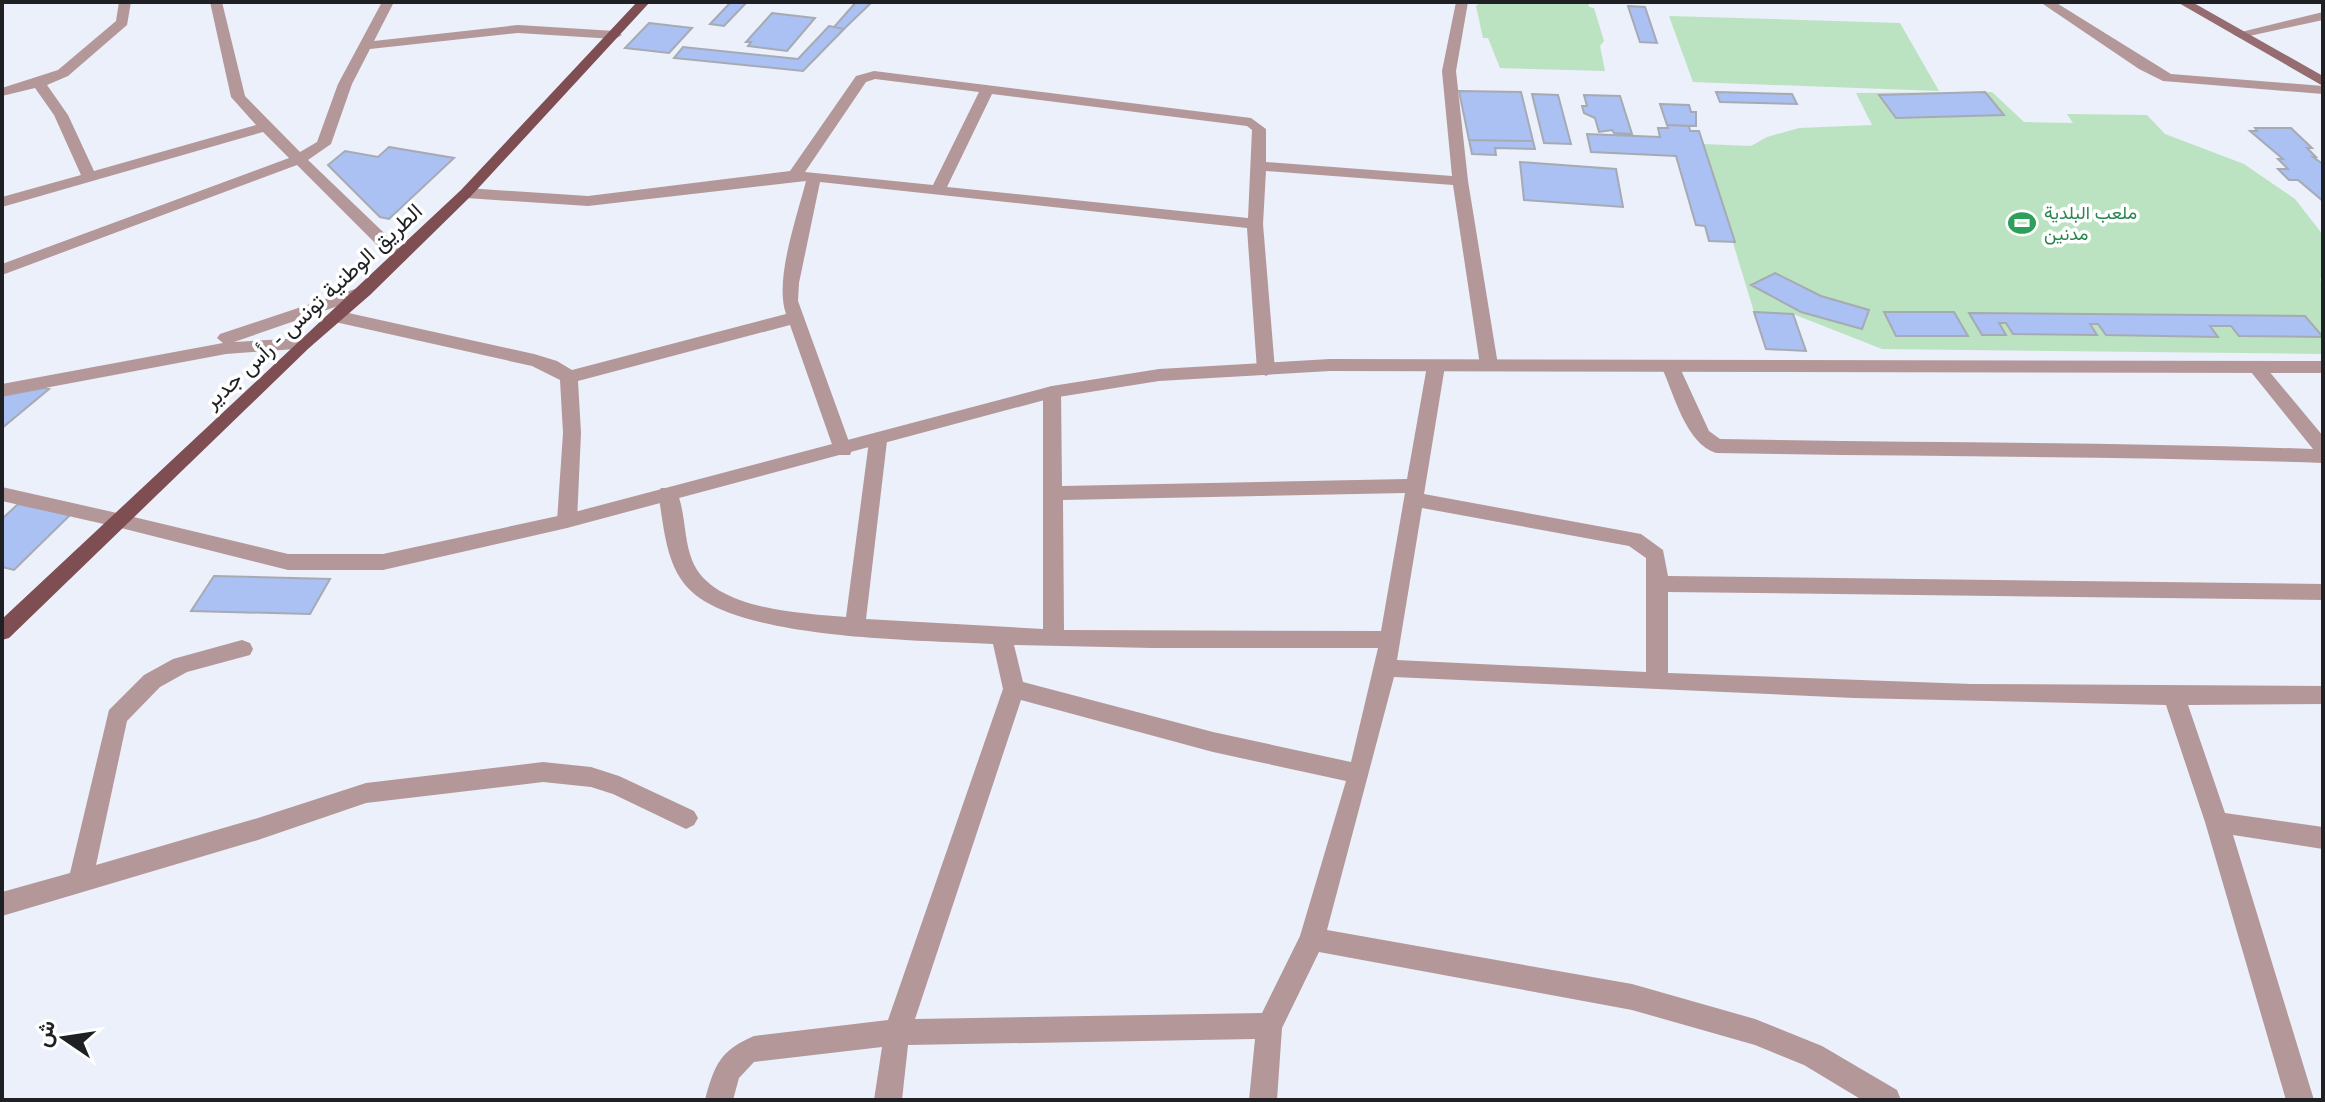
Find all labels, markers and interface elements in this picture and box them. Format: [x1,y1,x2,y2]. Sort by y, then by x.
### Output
street label: الطريق الوطنية تونس - رأس جدير [198,198,428,415]
place label: ملعب البلدية مدنين [2044,203,2137,245]
sports icon: ملعب البلدية مدنين [2007,208,2037,238]
north arrow [24,998,104,1078]
text: ش [30,1018,61,1050]

